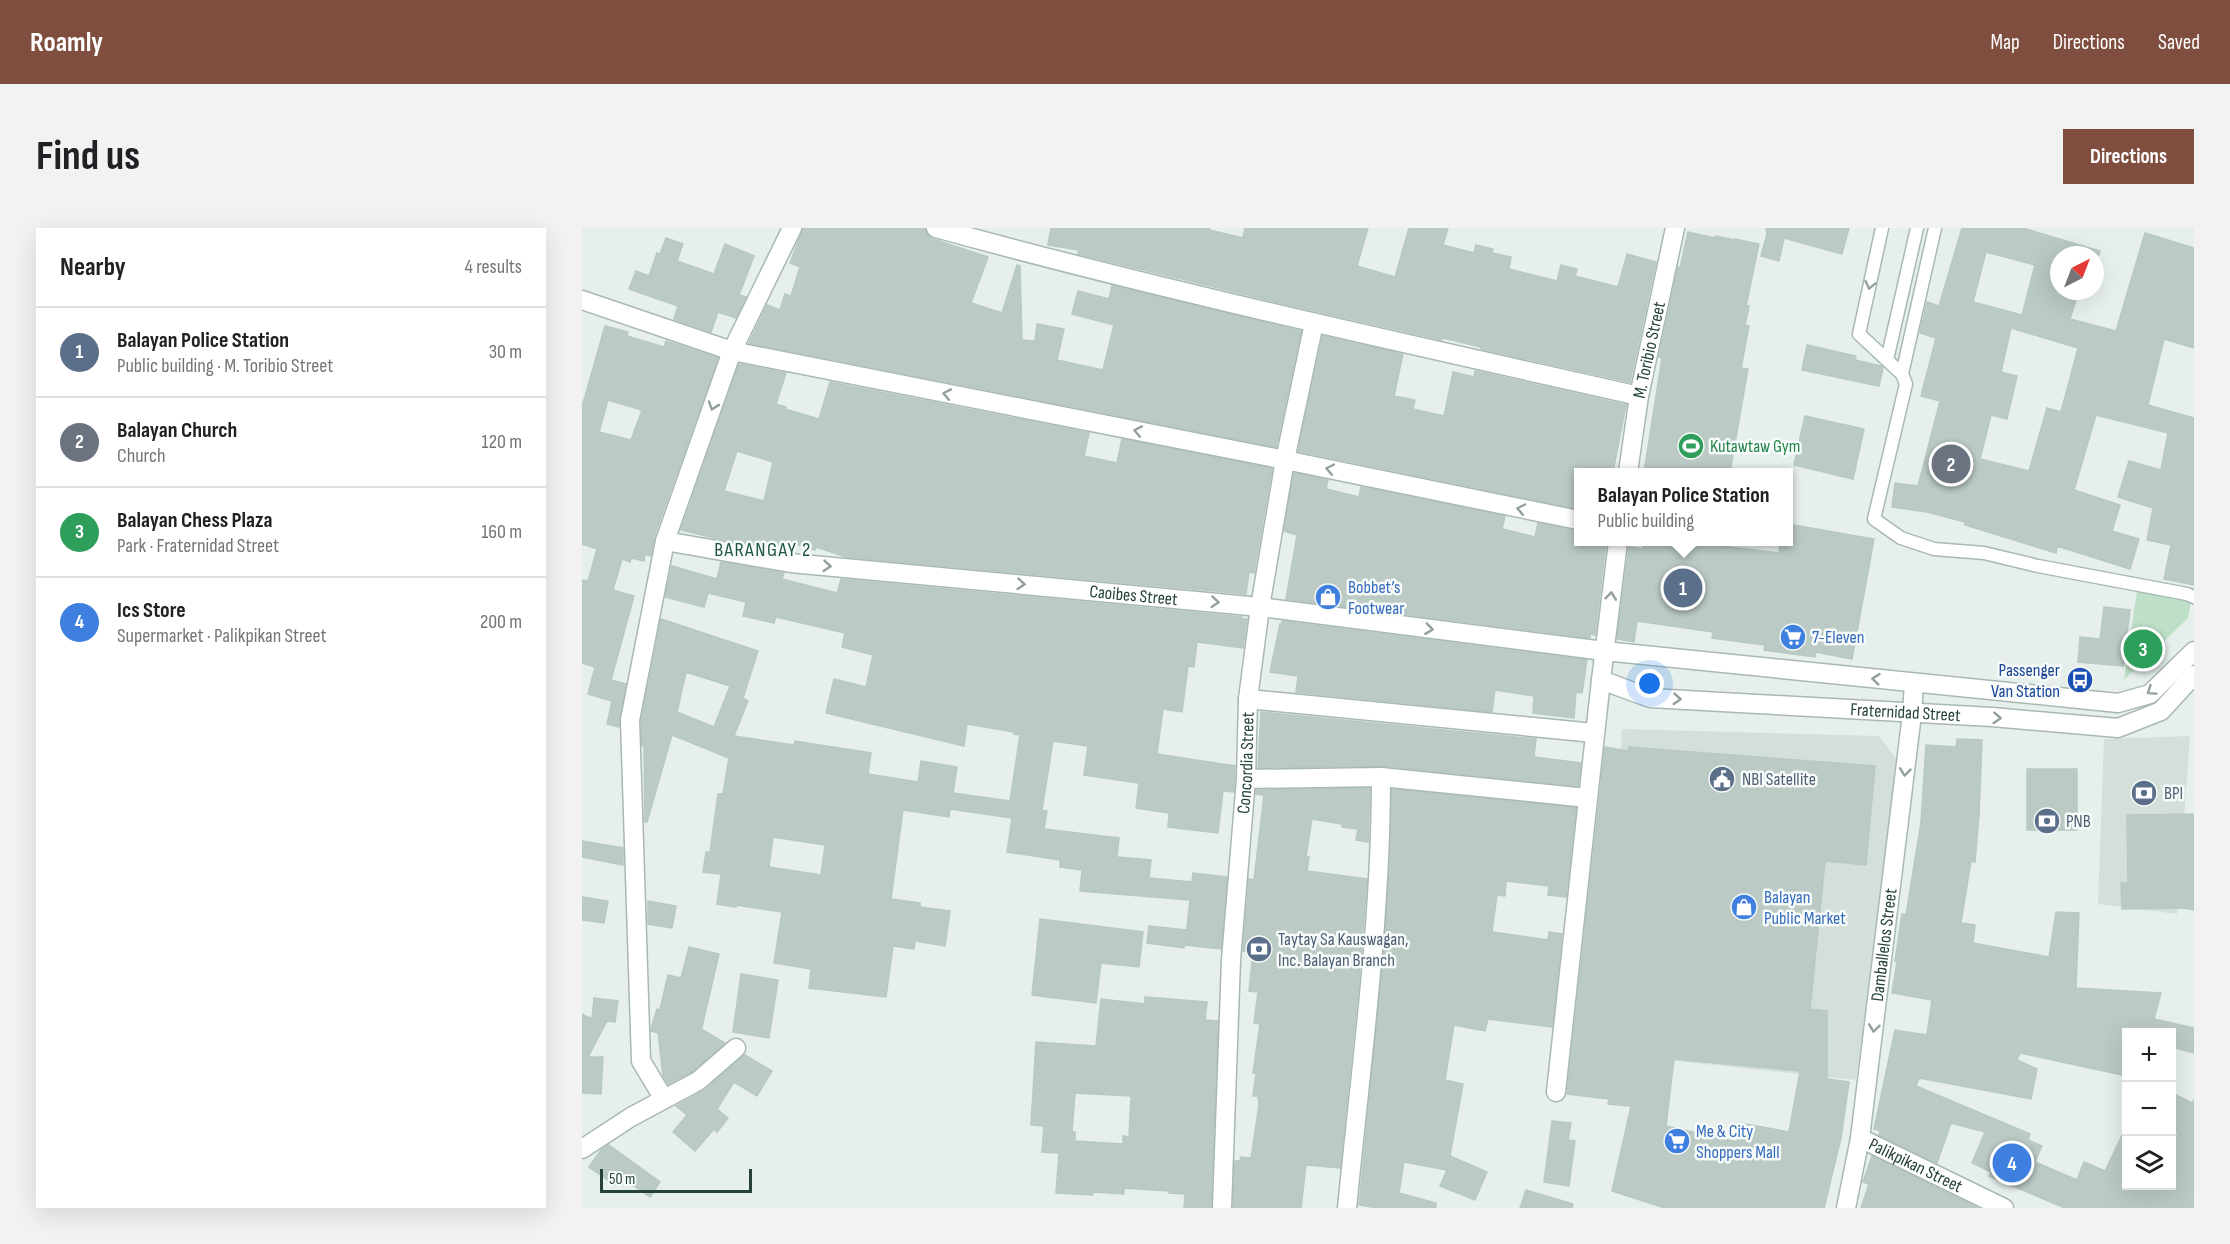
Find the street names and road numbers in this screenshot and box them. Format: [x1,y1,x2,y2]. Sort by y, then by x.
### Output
street label: M. Toribio Street [1628,299,1670,400]
street label: Caoibes Street [1089,581,1179,610]
street label: Fraternidad Street [1850,699,1962,726]
street label: Concordia Street [1233,711,1258,815]
street label: Damballelos Street [1866,887,1901,1003]
street label: Palikpikan Street [1865,1133,1966,1197]

